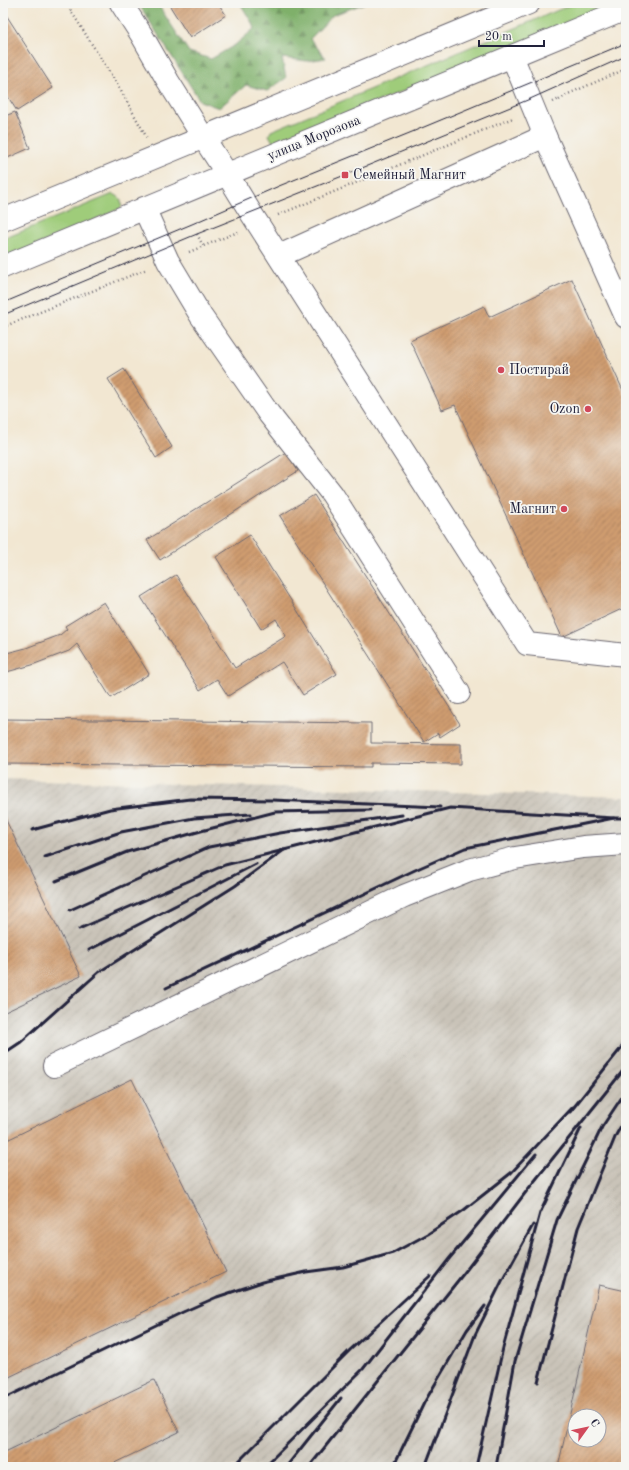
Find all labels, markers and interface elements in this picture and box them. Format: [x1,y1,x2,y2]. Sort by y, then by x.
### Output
scale bar [479,22,544,48]
text: 20 m [485,31,512,43]
street label: улица Морозова [265,113,363,163]
place label: Семейный Магнит [353,168,466,182]
marker: Семейный Магнит [340,170,350,180]
place label: Постирай [509,363,569,377]
marker: Постирай [496,365,506,375]
place label: Ozon [550,402,580,416]
marker: Ozon [583,404,593,414]
place label: Магнит [509,502,556,516]
marker: Магнит [559,504,569,514]
north arrow [567,1408,607,1448]
text: С [588,1417,601,1429]

